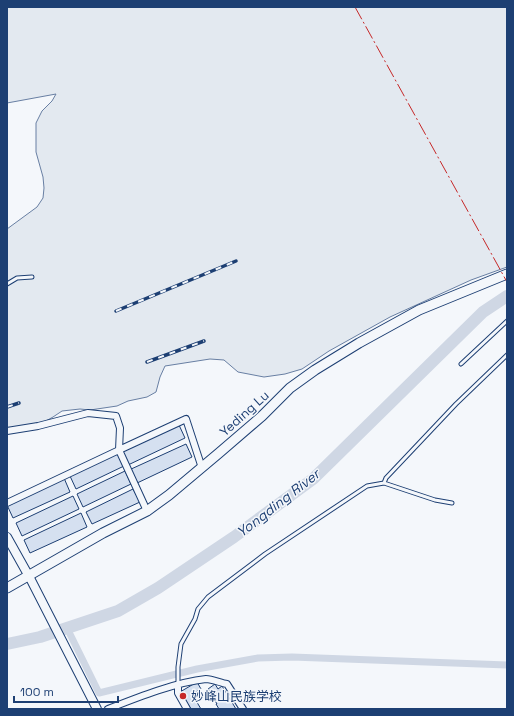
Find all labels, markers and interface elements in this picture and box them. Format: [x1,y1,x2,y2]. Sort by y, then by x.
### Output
street label: Yeding Lu [216,387,273,440]
water label: Yongding River [233,464,324,541]
scale bar [14,678,118,704]
text: 100 m [20,684,54,700]
place label: 妙峰山民族学校 [191,688,282,705]
marker: 妙峰山民族学校 [178,691,188,701]

